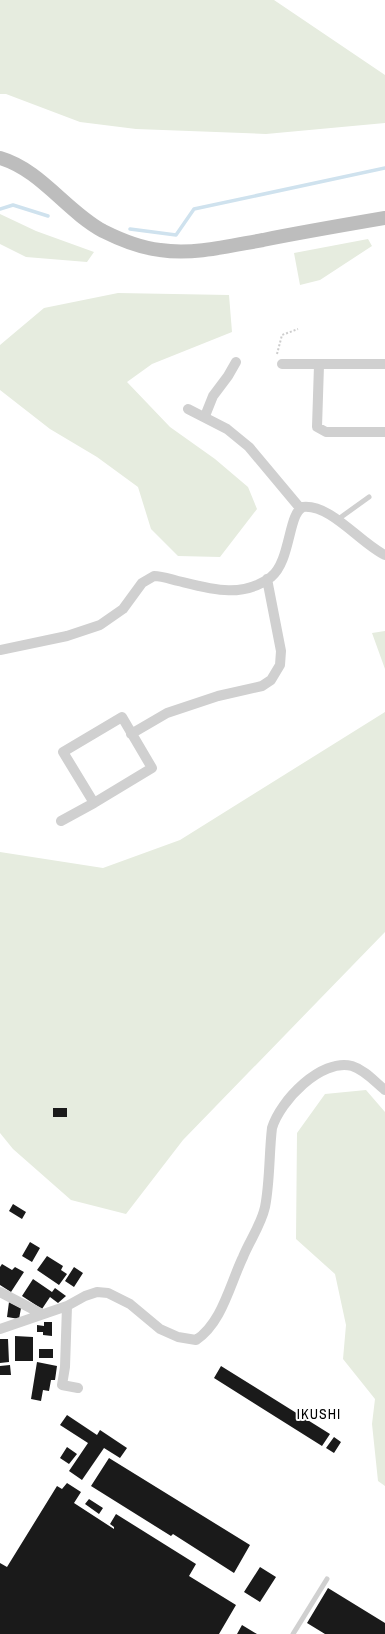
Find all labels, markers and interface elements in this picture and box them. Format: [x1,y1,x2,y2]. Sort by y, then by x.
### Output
district label: IKUSHI [297,1405,341,1423]

